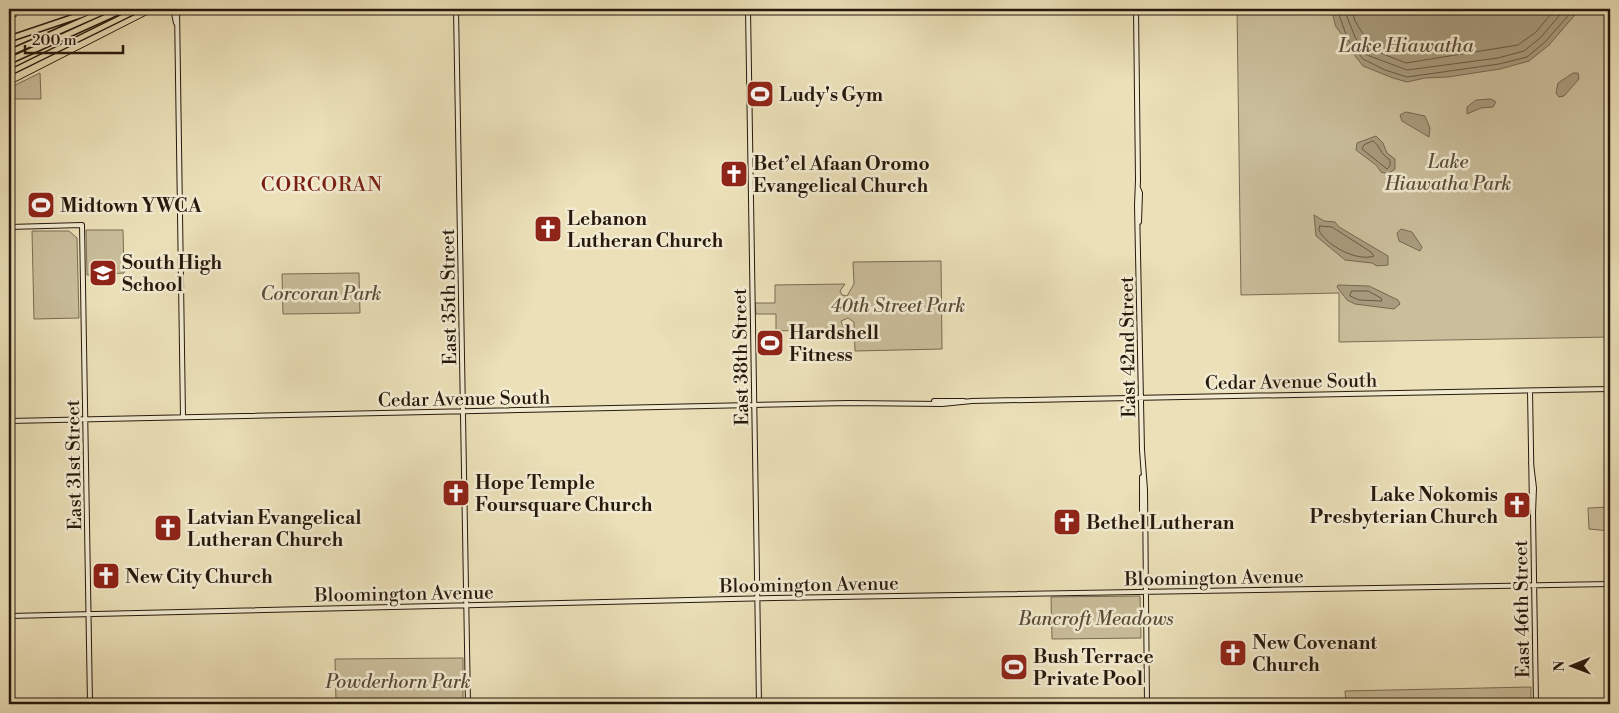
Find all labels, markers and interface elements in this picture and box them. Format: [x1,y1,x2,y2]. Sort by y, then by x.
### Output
scale bar [25,22,122,54]
text: 200 m [32,31,77,50]
water label: Lake Hiawatha [1337,34,1474,59]
sports icon: Ludy's Gym [745,79,775,109]
place label: Ludy's Gym [779,83,883,107]
park label: Lake Hiawatha Park [1384,150,1511,196]
place label: Bet’el Afaan Oromo Evangelical Church [753,152,930,198]
church icon: Bet’el Afaan Oromo Evangelical Church [719,159,749,189]
district label: CORCORAN [261,173,383,198]
sports icon: Midtown YWCA [26,190,56,220]
place label: Midtown YWCA [60,194,202,218]
place label: Lebanon Lutheran Church [567,207,724,253]
church icon: Lebanon Lutheran Church [533,214,563,244]
street label: East 35th Street [436,228,462,365]
place label: South High School [122,251,222,297]
school or university icon: South High School [88,258,118,288]
street label: East 42nd Street [1115,276,1141,418]
park label: Corcoran Park [260,282,382,306]
street label: East 38th Street [728,288,754,426]
park label: 40th Street Park [831,294,965,318]
place label: Hardshell Fitness [789,321,879,367]
sports icon: Hardshell Fitness [755,328,785,358]
street label: Cedar Avenue South [1205,368,1377,396]
street label: Cedar Avenue South [378,385,550,413]
street label: East 31st Street [61,399,87,531]
place label: Hope Temple Foursquare Church [475,471,653,517]
church icon: Hope Temple Foursquare Church [441,478,471,508]
place label: Lake Nokomis Presbyterian Church [1309,483,1498,529]
church icon: Lake Nokomis Presbyterian Church [1502,490,1532,520]
place label: Latvian Evangelical Lutheran Church [187,506,362,552]
church icon: Bethel Lutheran [1052,507,1082,537]
place label: Bethel Lutheran [1086,511,1235,535]
church icon: Latvian Evangelical Lutheran Church [153,513,183,543]
street label: East 46th Street [1509,539,1535,678]
church icon: New City Church [91,561,121,591]
street label: Bloomington Avenue [1123,564,1304,592]
place label: New City Church [125,565,273,589]
street label: Bloomington Avenue [718,571,899,599]
street label: Bloomington Avenue [313,580,494,608]
park label: Bancroft Meadows [1017,607,1174,631]
place label: New Covenant Church [1252,631,1377,677]
church icon: New Covenant Church [1218,638,1248,668]
north arrow [1546,640,1596,690]
place label: Bush Terrace Private Pool [1033,645,1154,691]
sports icon: Bush Terrace Private Pool [999,652,1029,682]
text: N [1551,661,1569,672]
park label: Powderhorn Park [325,670,470,694]

